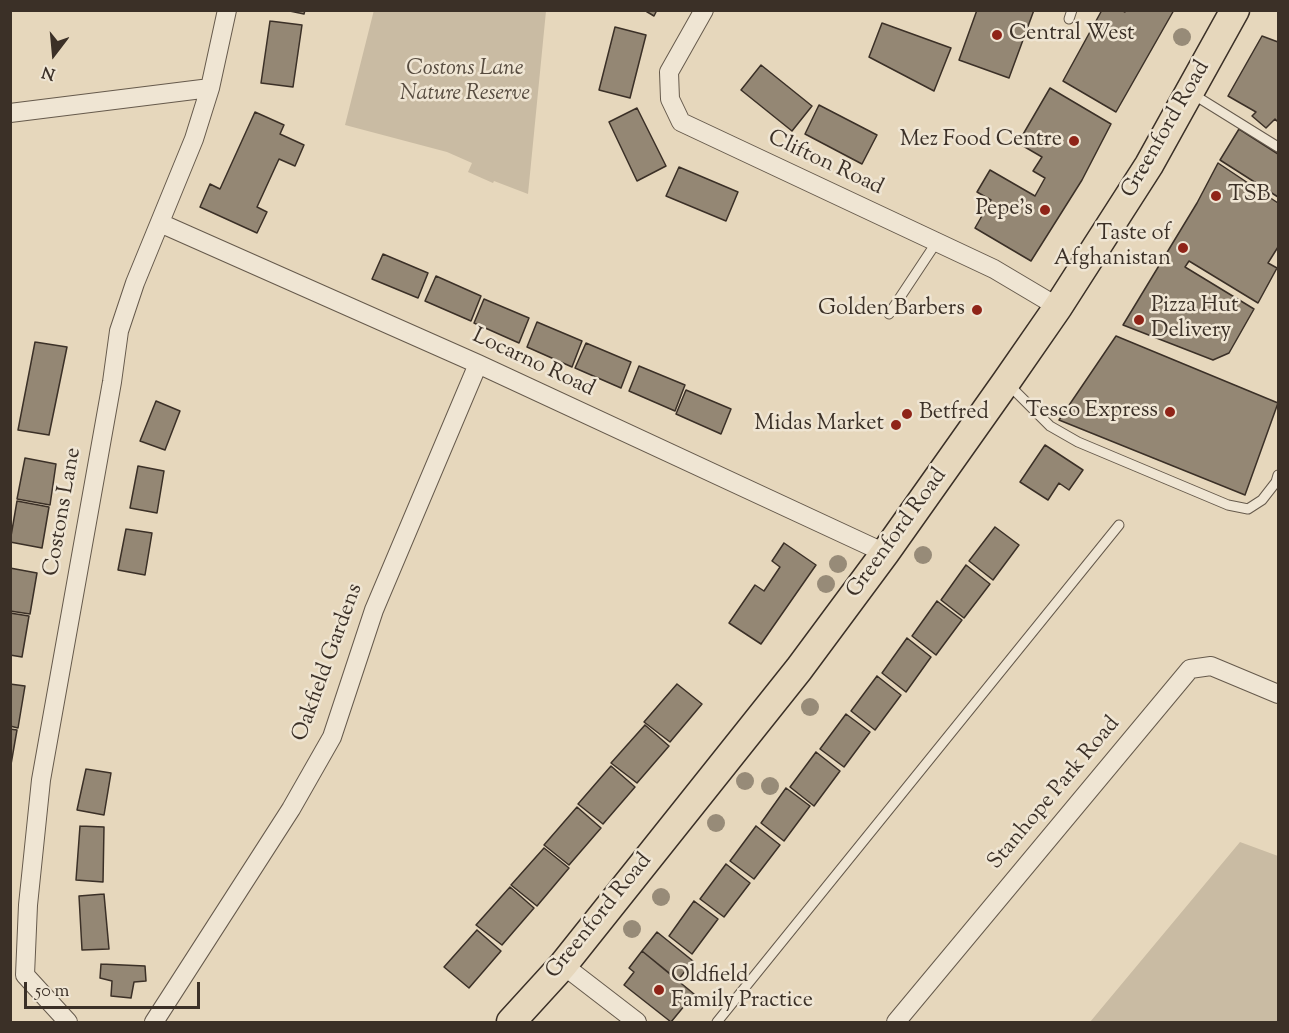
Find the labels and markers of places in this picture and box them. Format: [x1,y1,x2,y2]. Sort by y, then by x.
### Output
place label: Central West [1009,22,1135,48]
marker: Central West [990,28,1004,42]
place label: Mez Food Centre [900,128,1062,154]
marker: Mez Food Centre [1067,134,1081,148]
place label: TSB [1228,183,1270,209]
marker: TSB [1209,189,1223,203]
place label: Pepe's [976,197,1033,223]
marker: Pepe's [1038,203,1052,217]
place label: Taste of Afghanistan [1054,222,1171,274]
marker: Taste of Afghanistan [1176,241,1190,255]
place label: Pizza Hut Delivery [1151,294,1238,346]
place label: Golden Barbers [818,297,965,323]
marker: Golden Barbers [970,303,984,317]
marker: Pizza Hut Delivery [1132,313,1146,327]
place label: Tesco Express [1026,399,1158,425]
place label: Betfred [919,401,989,427]
marker: Tesco Express [1163,405,1177,419]
marker: Betfred [900,407,914,421]
place label: Midas Market [754,412,884,438]
marker: Midas Market [889,418,903,432]
place label: Oldfield Family Practice [671,964,813,1016]
marker: Oldfield Family Practice [652,983,666,997]

